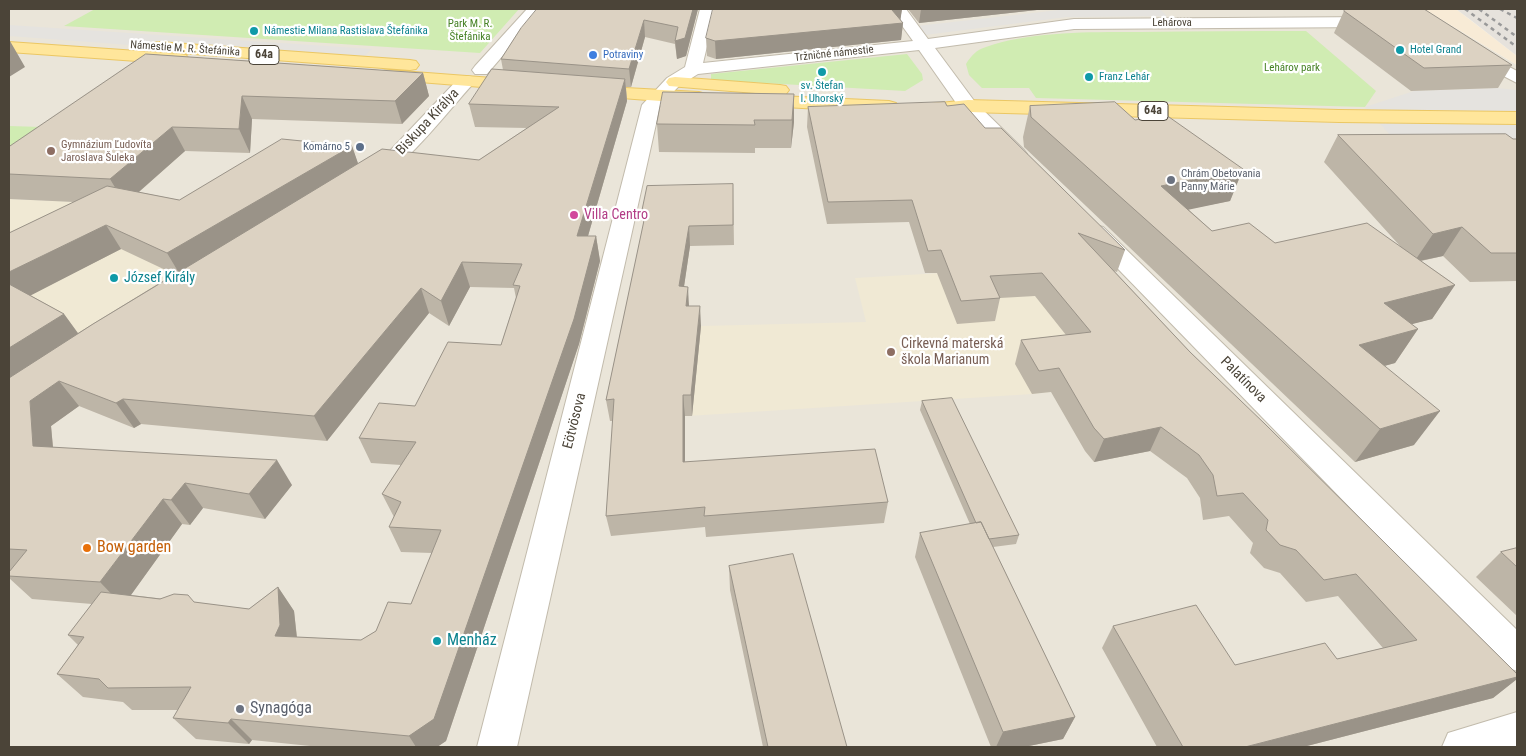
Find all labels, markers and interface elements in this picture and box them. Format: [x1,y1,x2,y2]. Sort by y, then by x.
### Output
street label: Lehárova [1152,16,1192,30]
park label: Park M. R. Štefánika [448,17,492,43]
place label: Námestie Milana Rastislava Štefánika [264,24,428,38]
marker: Námestie Milana Rastislava Štefánika [248,25,260,37]
street label: Námestie M. R. Štefánika [130,39,240,59]
street label: Tržničné námestie [794,43,874,65]
place label: Hotel Grand [1410,43,1461,57]
marker: Hotel Grand [1394,44,1406,56]
road number: 64a [249,46,279,64]
place label: Potraviny [603,48,643,62]
marker: Potraviny [587,49,599,61]
park label: Lehárov park [1264,61,1320,75]
marker: sv. Štefan I. Uhorský [816,66,828,78]
place label: Franz Lehár [1099,70,1150,84]
marker: Franz Lehár [1083,71,1095,83]
place label: sv. Štefan I. Uhorský [800,79,844,105]
street label: Biskupa Királya [393,85,463,159]
road number: 64a [1138,102,1168,120]
place label: Gymnázium Ľudovíta Jaroslava Šuleka [61,138,151,164]
place label: Komárno 5 [303,140,350,154]
marker: Komárno 5 [354,141,366,153]
marker: Gymnázium Ľudovíta Jaroslava Šuleka [45,145,57,157]
place label: Chrám Obetovania Panny Márie [1181,167,1261,193]
marker: Chrám Obetovania Panny Márie [1165,174,1177,186]
place label: Villa Centro [584,207,648,223]
marker: Villa Centro [568,209,580,221]
place label: József Király [124,270,195,286]
marker: József Király [108,272,120,284]
place label: Cirkevná materská škola Marianum [901,336,1003,368]
marker: Cirkevná materská škola Marianum [885,346,897,358]
street label: Palatínova [1217,354,1269,406]
street label: Eötvösova [560,391,590,451]
place label: Bow garden [97,538,171,558]
marker: Bow garden [81,542,93,554]
place label: Menház [447,631,497,651]
marker: Menház [431,635,443,647]
place label: Synagóga [250,699,312,719]
marker: Synagóga [234,703,246,715]

